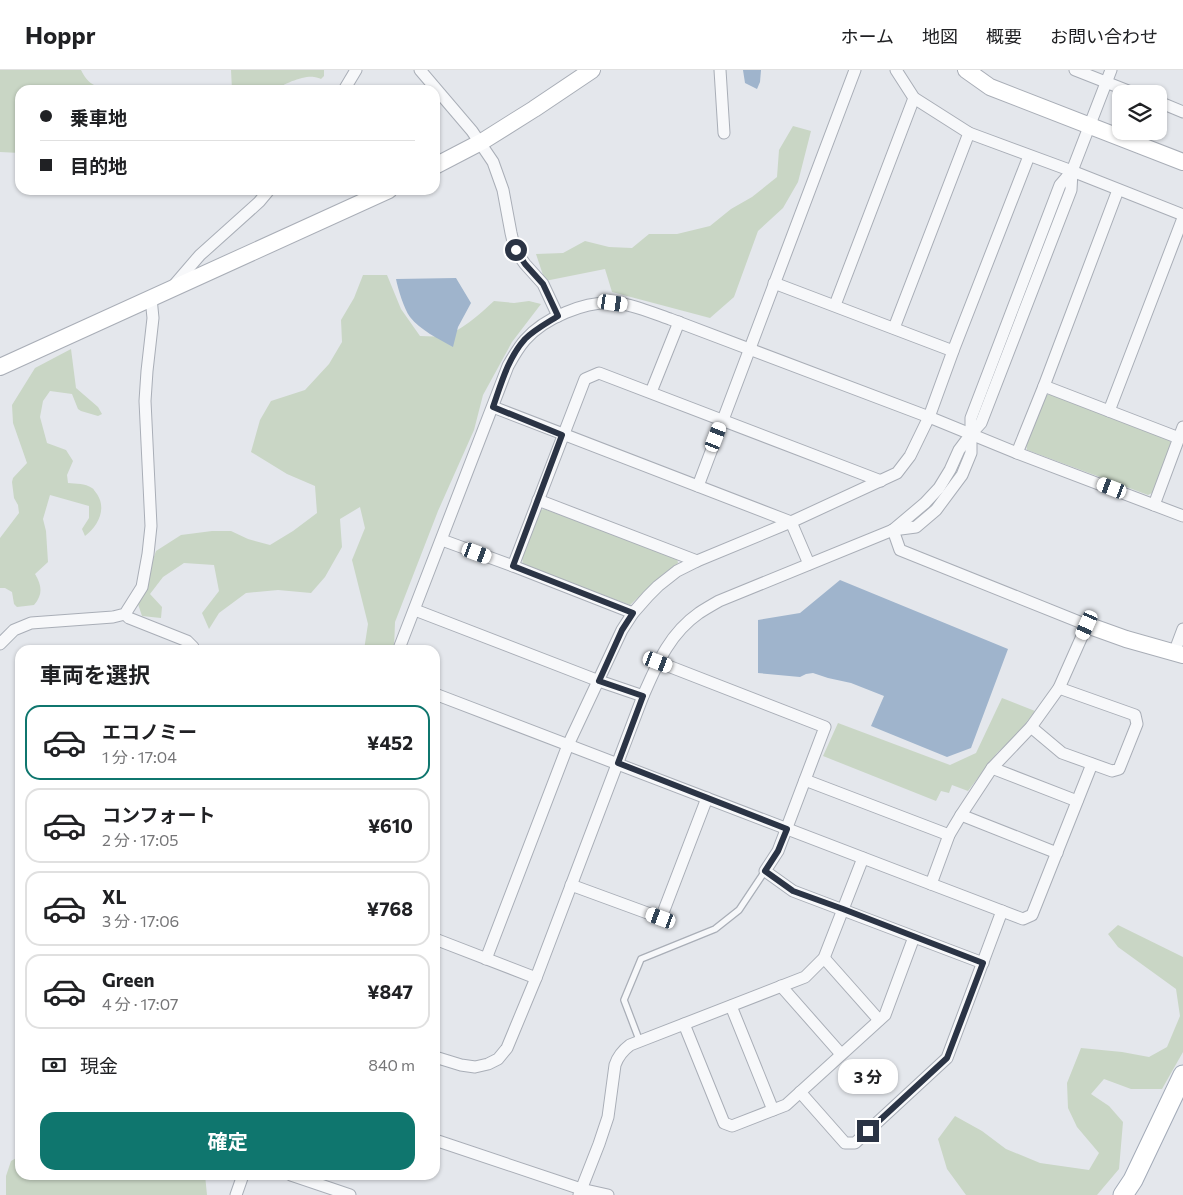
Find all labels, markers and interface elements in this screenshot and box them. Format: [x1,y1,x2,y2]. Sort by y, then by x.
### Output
text: Hoppr [25,20,96,49]
text: ホーム [841,25,894,47]
text: 地図 [922,25,958,47]
text: 概要 [986,25,1022,47]
text: お問い合わせ [1050,25,1158,47]
map controls [1112,85,1167,140]
button: layers [1112,85,1167,140]
text: 乗車地 [70,106,127,129]
text: 目的地 [70,154,127,177]
route start [505,239,527,261]
car [597,293,628,313]
car [703,420,728,454]
car [1095,476,1128,500]
car [460,541,493,565]
car [1074,608,1099,642]
car [641,650,674,674]
text: 車両を選択 [40,661,150,688]
icon: car [42,720,87,765]
text: エコノミー [102,720,197,743]
text: ¥452 [367,731,413,754]
text: 1 分 · 17:04 [102,747,177,766]
icon: car [42,803,87,848]
text: コンフォート [102,803,215,826]
text: ¥610 [368,814,413,837]
text: 2 分 · 17:05 [102,830,179,849]
text: XL [102,885,127,908]
icon: car [42,886,87,931]
text: ¥768 [367,897,413,920]
car [644,906,677,930]
text: 3 分 · 17:06 [102,911,179,930]
text: Green [102,968,154,991]
icon: car [42,969,87,1014]
text: ¥847 [367,980,413,1003]
text: 4 分 · 17:07 [102,994,178,1013]
icon: cash [40,1051,68,1079]
text: 現金 [80,1054,118,1077]
text: 840 m [368,1055,415,1074]
callout: 3 分 [838,1058,898,1094]
text: 3 分 [854,1067,882,1086]
button: 確定 [40,1112,415,1170]
route end [857,1120,879,1142]

